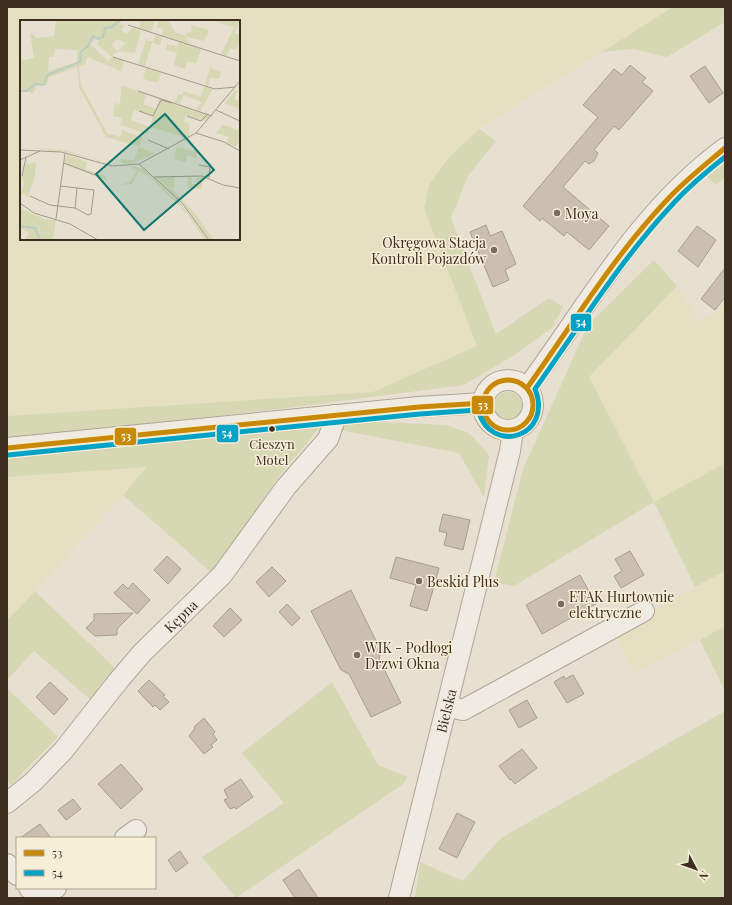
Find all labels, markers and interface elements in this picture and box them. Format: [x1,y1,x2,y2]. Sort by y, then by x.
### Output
inset map [20,20,240,240]
place label: Moya [565,204,598,223]
marker: Moya [552,208,562,218]
place label: Okręgowa Stacja Kontroli Pojazdów [371,233,486,268]
marker: Okręgowa Stacja Kontroli Pojazdów [489,245,499,255]
line badge: 54 [570,313,592,332]
text: 54 [576,314,587,329]
line badge: 53 [471,395,494,415]
text: 53 [478,397,488,412]
line badge: 54 [216,424,239,443]
marker: Cieszyn Motel [267,424,277,434]
text: 54 [222,425,233,440]
line badge: 53 [114,427,137,446]
text: 53 [121,428,131,443]
place label: Cieszyn Motel [249,435,295,468]
place label: Beskid Plus [427,572,499,591]
marker: Beskid Plus [414,576,424,586]
place label: ETAK Hurtownie elektryczne [569,587,674,622]
street label: Kępna [159,595,201,636]
marker: ETAK Hurtownie elektryczne [556,599,566,609]
place label: WIK - Podłogi Drzwi Okna [364,638,452,673]
marker: WIK - Podłogi Drzwi Okna [352,650,362,660]
street label: Bielska [431,687,460,735]
legend [16,837,156,889]
text: 53 [52,844,62,860]
north arrow [676,849,716,889]
text: 54 [52,864,63,880]
text: N [696,868,712,884]

